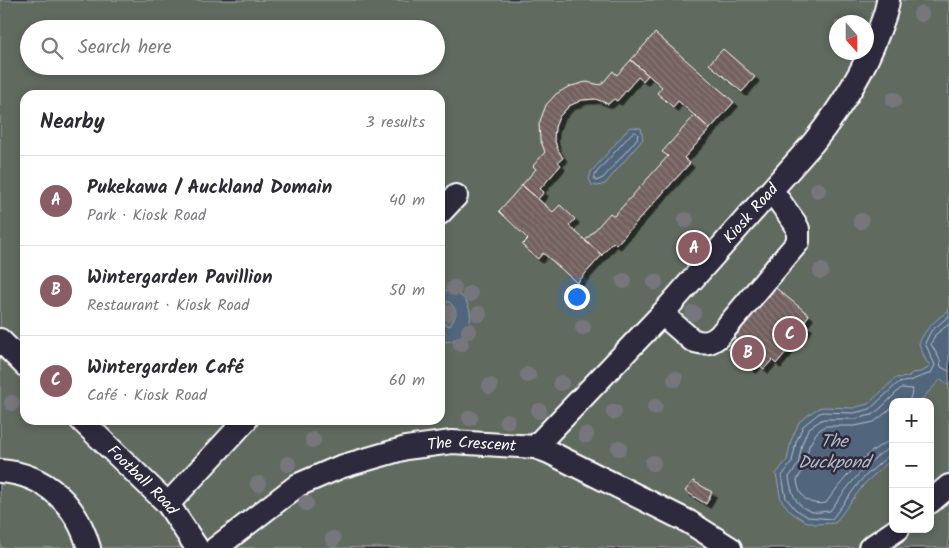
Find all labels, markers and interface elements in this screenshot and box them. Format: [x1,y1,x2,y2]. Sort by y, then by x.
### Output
north arrow [829,15,874,60]
search box [20,20,445,75]
text: Search here [78,33,172,63]
icon: search [38,34,66,62]
text: Nearby [40,106,105,139]
text: 3 results [366,110,425,135]
text: Pukekawa / Auckland Domain [87,173,332,203]
street label: Kiosk Road [717,177,785,249]
text: A [51,188,61,213]
text: 40 m [389,188,425,213]
text: Park · Kiosk Road [87,203,206,228]
pin: A [678,229,710,267]
text: Wintergarden Pavillion [87,263,272,293]
text: B [51,278,61,303]
text: 50 m [389,278,425,303]
your location [564,284,590,310]
text: Restaurant · Kiosk Road [87,293,249,318]
pin: C [774,315,806,353]
pin: B [732,334,764,372]
text: Wintergarden Café [87,353,243,383]
text: C [51,368,61,393]
text: 60 m [389,368,425,393]
text: Café · Kiosk Road [87,383,207,408]
map controls [889,398,934,533]
button: + [889,398,934,443]
water label: The Duckpond [798,428,874,478]
street label: The Crescent [426,430,518,458]
street label: Football Road [101,439,185,521]
button: − [889,443,934,488]
button: layers [889,488,934,533]

